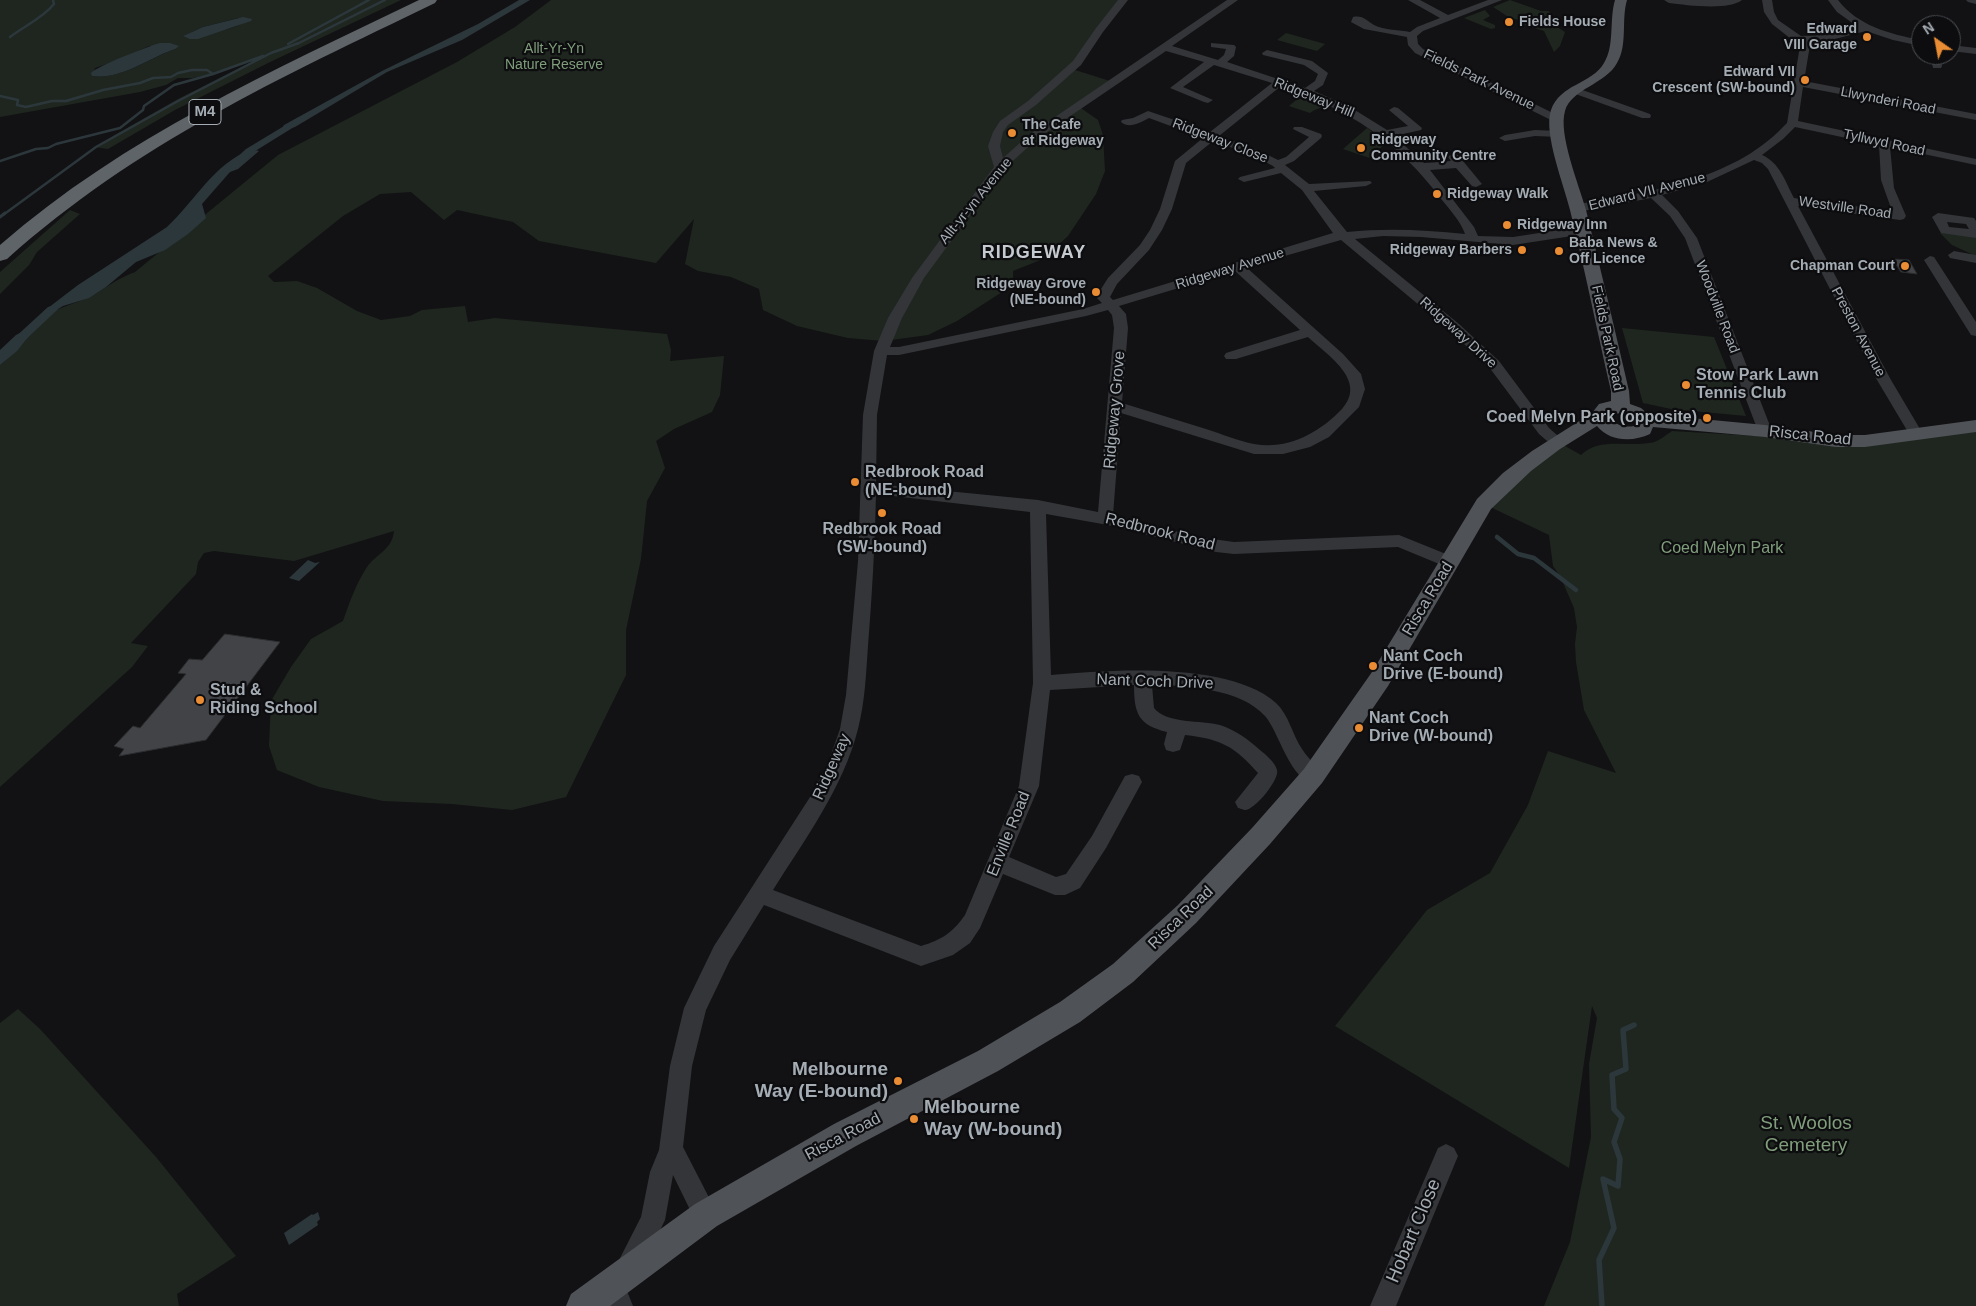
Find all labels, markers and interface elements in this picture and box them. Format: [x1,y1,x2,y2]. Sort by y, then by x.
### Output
place label: Fields House [1519,14,1606,30]
north arrow [1911,15,1961,65]
marker: Fields House [1503,16,1515,28]
text: N [1920,19,1937,38]
place label: Edward VIII Garage [1784,21,1857,54]
marker: Edward VIII Garage [1861,31,1873,43]
park label: Allt-Yr-Yn Nature Reserve [505,41,603,74]
street label: Fields Park Avenue [1421,46,1537,114]
place label: Edward VII Crescent (SW-bound) [1652,64,1795,96]
street label: Ridgeway Hill [1272,74,1356,122]
marker: Edward VII Crescent (SW-bound) [1799,74,1811,86]
street label: Llwynderi Road [1839,84,1937,118]
road number: M4 [189,100,221,124]
street label: Ridgeway Close [1170,115,1270,167]
place label: The Cafe at Ridgeway [1022,117,1104,150]
street label: Tyllwyd Road [1842,126,1926,160]
marker: The Cafe at Ridgeway [1006,127,1018,139]
place label: Ridgeway Community Centre [1371,132,1496,164]
marker: Ridgeway Community Centre [1355,142,1367,154]
street label: Allt-yr-yn Avenue [936,154,1016,248]
street label: Edward VII Avenue [1587,169,1707,215]
place label: Ridgeway Walk [1447,186,1548,202]
marker: Ridgeway Walk [1431,188,1443,200]
street label: Westville Road [1798,193,1892,223]
place label: Ridgeway Inn [1517,217,1607,233]
marker: Ridgeway Inn [1501,219,1513,231]
place label: Baba News & Off Licence [1569,235,1658,268]
district label: RIDGEWAY [981,242,1087,264]
place label: Ridgeway Barbers [1390,242,1512,258]
marker: Ridgeway Barbers [1516,244,1528,256]
street label: Ridgeway Avenue [1174,245,1286,293]
marker: Baba News & Off Licence [1553,245,1565,257]
street label: Woodville Road [1692,258,1742,356]
place label: Chapman Court [1790,258,1895,274]
marker: Chapman Court [1899,260,1911,272]
place label: Ridgeway Grove (NE-bound) [976,276,1086,308]
street label: Fields Park Road [1588,284,1626,392]
street label: Preston Avenue [1827,284,1889,380]
marker: Ridgeway Grove (NE-bound) [1090,286,1102,298]
street label: Ridgeway Drive [1416,294,1500,372]
street label: Ridgeway Grove [1100,350,1130,470]
place label: Stow Park Lawn Tennis Club [1696,366,1819,404]
marker: Stow Park Lawn Tennis Club [1680,379,1692,391]
place label: Coed Melyn Park (opposite) [1486,408,1697,428]
marker: Coed Melyn Park (opposite) [1701,412,1713,424]
street label: Risca Road [1768,422,1852,450]
place label: Redbrook Road (NE-bound) [865,463,984,501]
marker: Redbrook Road (NE-bound) [849,476,861,488]
marker: Redbrook Road (SW-bound) [876,507,888,519]
street label: Redbrook Road [1103,509,1217,555]
place label: Redbrook Road (SW-bound) [822,520,942,558]
park label: Coed Melyn Park [1661,539,1783,559]
street label: Risca Road [1398,559,1458,639]
place label: Nant Coch Drive (E-bound) [1383,647,1503,685]
marker: Nant Coch Drive (E-bound) [1367,660,1379,672]
street label: Nant Coch Drive [1096,670,1214,694]
place label: Stud & Riding School [210,681,318,719]
marker: Stud & Riding School [194,694,206,706]
place label: Nant Coch Drive (W-bound) [1369,709,1493,747]
marker: Nant Coch Drive (W-bound) [1353,722,1365,734]
street label: Ridgeway [809,731,855,803]
street label: Enville Road [983,789,1035,879]
street label: Risca Road [1145,882,1217,954]
place label: Melbourne Way (E-bound) [755,1059,888,1103]
marker: Melbourne Way (E-bound) [892,1075,904,1087]
place label: Melbourne Way (W-bound) [924,1097,1062,1141]
street label: Risca Road [802,1109,884,1165]
marker: Melbourne Way (W-bound) [908,1113,920,1125]
park label: St. Woolos Cemetery [1760,1113,1852,1157]
street label: Hobart Close [1382,1176,1446,1286]

